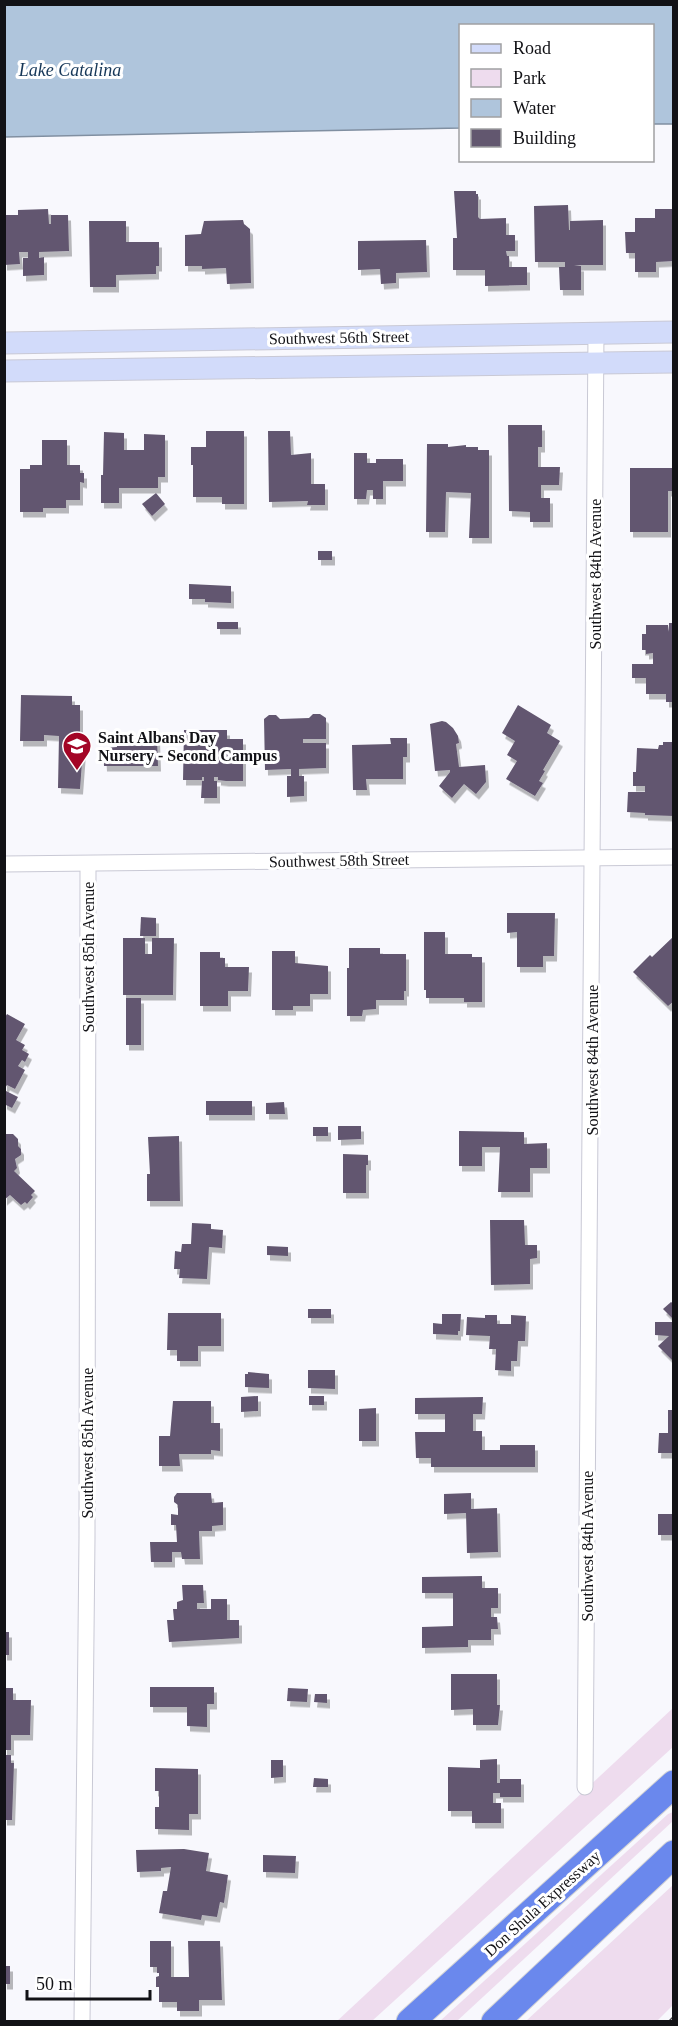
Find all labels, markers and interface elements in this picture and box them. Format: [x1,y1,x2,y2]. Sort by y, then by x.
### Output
legend [459,24,654,162]
text: Road [513,38,551,58]
water label: Lake Catalina [18,60,121,80]
text: Park [513,68,546,88]
text: Water [513,98,556,118]
text: Building [513,128,576,148]
street label: Southwest 56th Street [269,328,410,347]
street label: Southwest 84th Avenue [587,499,604,649]
place label: Saint Albans Day Nursery - Second Campus [98,729,277,765]
school or university icon: Saint Albans Day Nursery - Second Campus [61,730,93,772]
street label: Southwest 58th Street [269,851,410,870]
street label: Southwest 85th Avenue [80,882,97,1032]
street label: Southwest 84th Avenue [584,985,601,1135]
street label: Southwest 85th Avenue [79,1368,96,1518]
street label: Southwest 84th Avenue [579,1471,596,1621]
street label: Don Shula Expressway [481,1847,604,1960]
scale bar [27,1963,150,2001]
text: 50 m [36,1974,73,1994]

